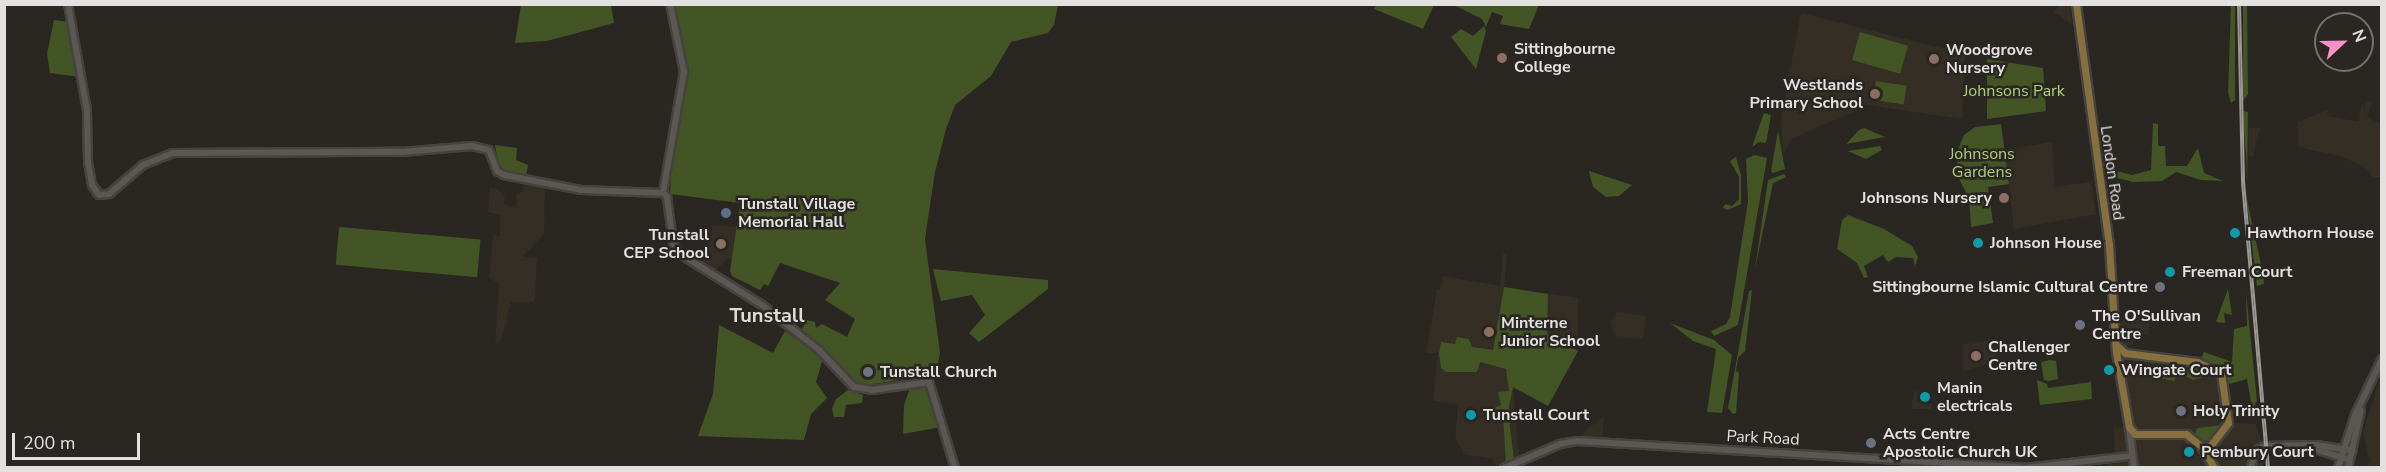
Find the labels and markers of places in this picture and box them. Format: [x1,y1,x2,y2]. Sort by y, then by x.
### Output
place label: Sittingbourne College [1514,39,1616,77]
place label: Woodgrove Nursery [1946,40,2033,78]
marker: Sittingbourne College [1495,51,1509,65]
marker: Woodgrove Nursery [1927,52,1941,66]
place label: Westlands Primary School [1750,75,1863,113]
marker: Westlands Primary School [1868,87,1882,101]
place label: Johnsons Nursery [1861,188,1992,208]
marker: Johnsons Nursery [1997,191,2011,205]
place label: Tunstall Village Memorial Hall [738,194,855,232]
marker: Tunstall Village Memorial Hall [719,206,733,220]
place label: Hawthorn House [2247,223,2374,243]
place label: Tunstall CEP School [623,225,709,263]
marker: Hawthorn House [2228,226,2242,240]
place label: Johnson House [1990,233,2102,253]
marker: Johnson House [1971,236,1985,250]
marker: Tunstall CEP School [714,237,728,251]
place label: Freeman Court [2182,262,2292,282]
marker: Freeman Court [2163,265,2177,279]
place label: Sittingbourne Islamic Cultural Centre [1872,277,2148,297]
marker: Sittingbourne Islamic Cultural Centre [2153,280,2167,294]
place label: The O'Sullivan Centre [2092,306,2201,344]
place label: Minterne Junior School [1501,313,1600,351]
marker: The O'Sullivan Centre [2073,318,2087,332]
marker: Minterne Junior School [1482,325,1496,339]
place label: Challenger Centre [1988,337,2070,375]
marker: Challenger Centre [1969,349,1983,363]
place label: Wingate Court [2121,360,2231,380]
place label: Tunstall Church [880,362,997,382]
marker: Wingate Court [2102,363,2116,377]
marker: Tunstall Church [861,365,875,379]
place label: Manin electricals [1937,378,2013,416]
marker: Manin electricals [1918,390,1932,404]
place label: Holy Trinity [2193,401,2279,421]
marker: Holy Trinity [2174,404,2188,418]
place label: Tunstall Court [1483,405,1589,425]
marker: Tunstall Court [1464,408,1478,422]
place label: Acts Centre Apostolic Church UK [1883,424,2037,462]
marker: Acts Centre Apostolic Church UK [1864,436,1878,450]
place label: Pembury Court [2201,442,2314,462]
marker: Pembury Court [2182,445,2196,459]

